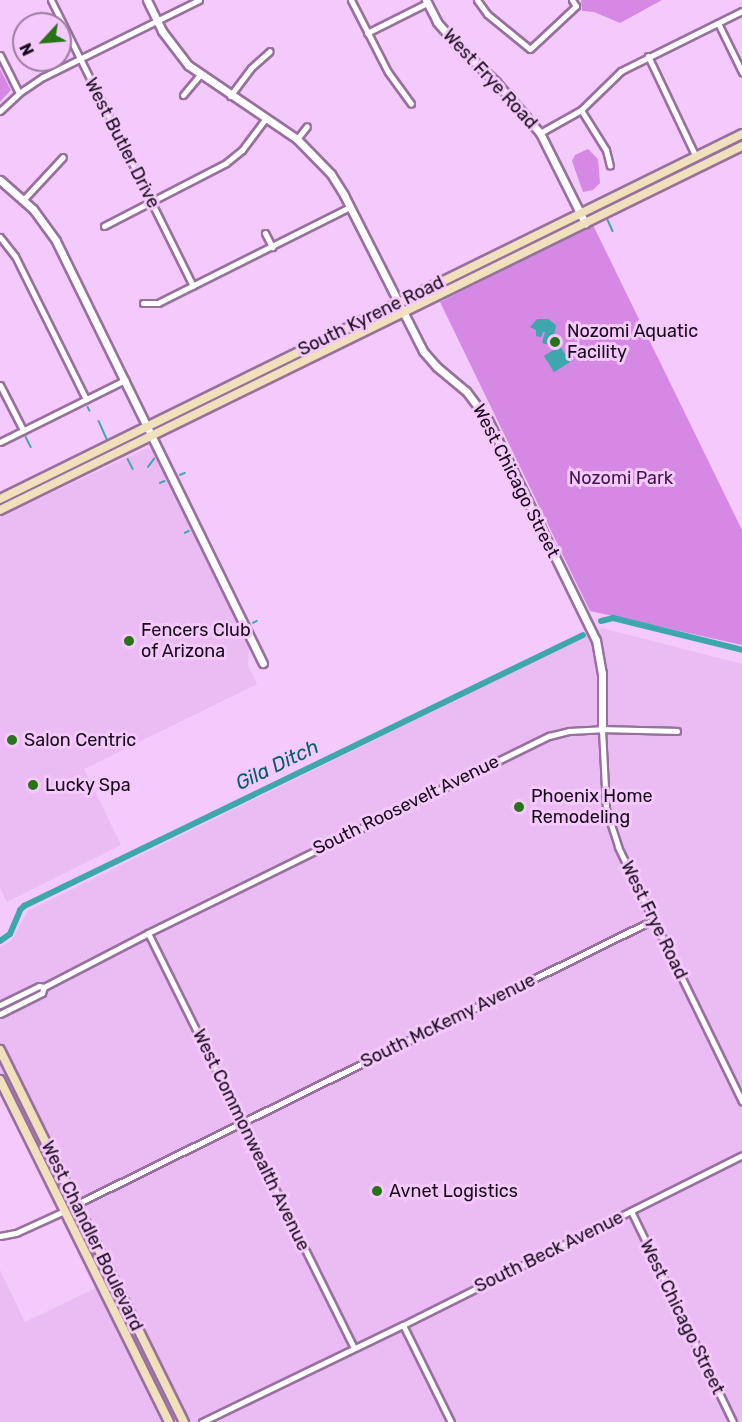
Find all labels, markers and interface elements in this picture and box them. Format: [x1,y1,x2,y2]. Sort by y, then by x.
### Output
north arrow [12,12,72,72]
street label: West Frye Road [438,25,542,133]
text: N [16,40,38,59]
street label: West Butler Drive [80,74,164,212]
street label: South Kyrene Road [295,271,447,361]
place label: Nozomi Aquatic Facility [567,321,699,364]
marker: Nozomi Aquatic Facility [548,335,562,349]
street label: West Chicago Street [468,401,564,561]
park label: Nozomi Park [569,467,673,489]
place label: Fencers Club of Arizona [141,620,251,662]
marker: Fencers Club of Arizona [122,634,136,648]
place label: Salon Centric [24,729,136,751]
marker: Salon Centric [5,733,19,747]
water label: Gila Ditch [231,735,323,795]
street label: South Roosevelt Avenue [309,750,503,860]
place label: Lucky Spa [45,774,131,796]
marker: Lucky Spa [26,778,40,792]
place label: Phoenix Home Remodeling [531,786,653,828]
marker: Phoenix Home Remodeling [512,800,526,814]
street label: West Frye Road [616,857,692,983]
street label: South McKemy Avenue [357,969,539,1073]
street label: West Commonwealth Avenue [188,1026,314,1254]
street label: West Chandler Boulevard [36,1137,148,1335]
place label: Avnet Logistics [389,1180,518,1202]
marker: Avnet Logistics [370,1184,384,1198]
street label: South Beck Avenue [471,1206,627,1298]
street label: West Chicago Street [635,1236,729,1398]

